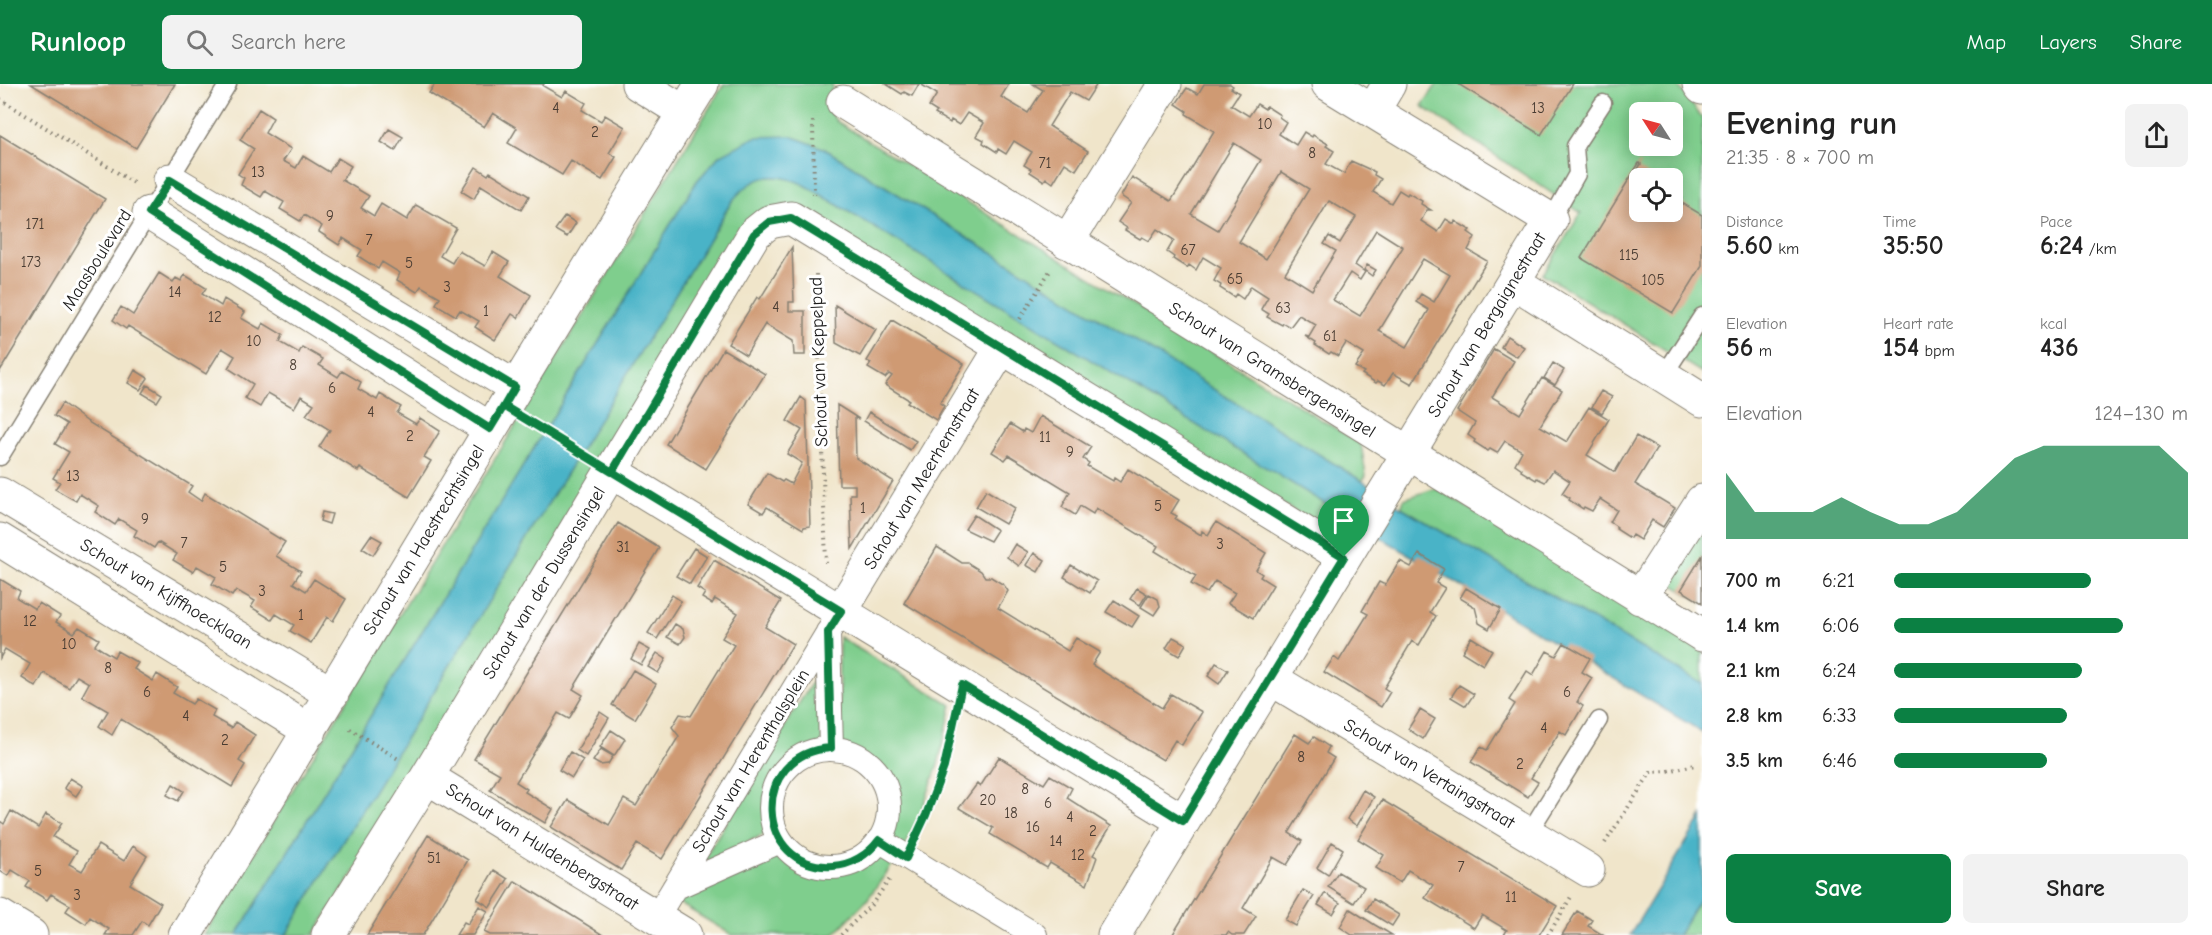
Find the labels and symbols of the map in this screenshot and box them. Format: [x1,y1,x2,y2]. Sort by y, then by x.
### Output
house number: 4 [552,99,560,117]
house number: 13 [1531,99,1545,117]
north arrow [1629,102,1683,156]
house number: 10 [1257,115,1273,133]
house number: 2 [591,123,599,141]
house number: 8 [1308,144,1316,162]
house number: 71 [1038,154,1052,172]
house number: 13 [251,163,265,181]
street label: Maasboulevard [58,206,136,314]
house number: 9 [326,207,334,225]
house number: 171 [26,215,45,233]
street label: Schout van Bergaignestraat [1423,228,1551,421]
house number: 7 [365,231,373,249]
house number: 67 [1180,241,1196,259]
house number: 115 [1619,246,1639,264]
house number: 173 [21,253,41,271]
house number: 5 [405,254,413,272]
house number: 65 [1227,270,1243,288]
house number: 105 [1641,271,1665,289]
street label: Schout van Keppelpad [806,277,832,447]
house number: 3 [443,278,451,296]
house number: 14 [168,283,182,301]
house number: 4 [772,298,780,316]
street label: Schout van Gramsbergensingel [1165,298,1379,442]
house number: 63 [1275,299,1291,317]
house number: 1 [483,302,489,320]
house number: 12 [208,308,222,326]
house number: 61 [1323,327,1337,345]
house number: 10 [246,332,262,350]
house number: 8 [289,356,297,374]
house number: 6 [328,379,336,397]
street label: Schout van Meerhemstraat [860,384,985,573]
house number: 4 [367,403,375,421]
house number: 2 [406,427,414,445]
house number: 11 [1039,428,1051,446]
street label: Schout van Haestrechtsingel [359,441,489,639]
house number: 9 [1066,443,1074,461]
house number: 13 [66,467,80,485]
street label: Schout van der Dussensingel [478,483,610,683]
pin [1318,495,1369,557]
house number: 5 [1154,497,1162,515]
house number: 1 [860,499,866,517]
house number: 9 [141,510,149,528]
street label: Schout van Kijffhoecklaan [76,534,256,654]
house number: 7 [180,534,188,552]
house number: 3 [1216,535,1224,553]
house number: 31 [616,538,630,556]
house number: 5 [219,558,227,576]
house number: 3 [258,582,266,600]
house number: 1 [298,606,304,624]
house number: 12 [23,612,37,630]
house number: 10 [61,635,77,653]
house number: 8 [104,659,112,677]
street label: Schout van Herenthalsplein [688,665,814,857]
house number: 6 [143,683,151,701]
house number: 6 [1563,683,1571,701]
house number: 4 [182,707,190,725]
street label: Schout van Vertaingstraat [1340,715,1519,834]
house number: 4 [1540,719,1548,737]
house number: 2 [221,731,229,749]
house number: 8 [1297,748,1305,766]
house number: 2 [1516,755,1524,773]
street label: Schout van Huldenbergstraat [442,779,643,915]
house number: 8 [1021,780,1029,798]
house number: 20 [980,791,996,809]
house number: 6 [1044,794,1052,812]
house number: 18 [1004,804,1018,822]
house number: 4 [1066,808,1074,826]
house number: 16 [1026,818,1040,836]
house number: 2 [1089,822,1097,840]
house number: 14 [1049,832,1063,850]
house number: 12 [1071,846,1085,864]
house number: 51 [427,849,441,867]
house number: 7 [1457,858,1465,876]
house number: 5 [34,862,42,880]
house number: 3 [73,886,81,904]
house number: 11 [1505,888,1517,906]

